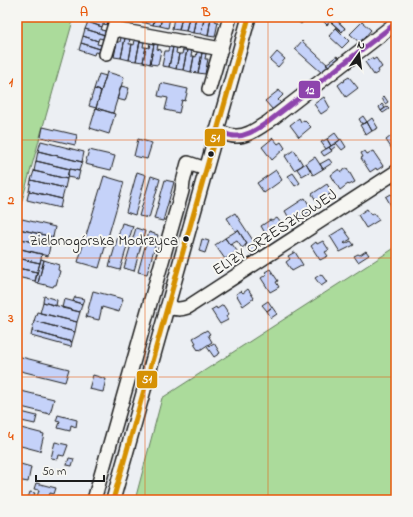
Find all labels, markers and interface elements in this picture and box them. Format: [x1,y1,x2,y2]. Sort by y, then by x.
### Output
text: A [80,3,88,22]
text: B [201,3,211,22]
text: C [326,3,334,22]
north arrow [339,34,379,74]
text: N [356,37,367,54]
text: 1 [9,73,14,92]
line badge: 12 [298,80,321,99]
text: 12 [306,83,315,99]
line badge: 51 [204,128,226,147]
text: 51 [210,131,220,147]
unlabelled marker [206,149,216,159]
street label: ELIZY ORZESZKOWEJ [208,183,342,282]
text: 2 [7,191,15,210]
place label: Zielonogórska Modrzyca [29,230,178,253]
marker: Zielonogórska Modrzyca [181,234,191,244]
text: 3 [7,309,14,328]
line badge: 51 [136,370,158,389]
text: 51 [142,372,152,388]
text: 4 [7,427,14,446]
scale bar [36,457,104,483]
text: 50 m [42,463,66,481]

